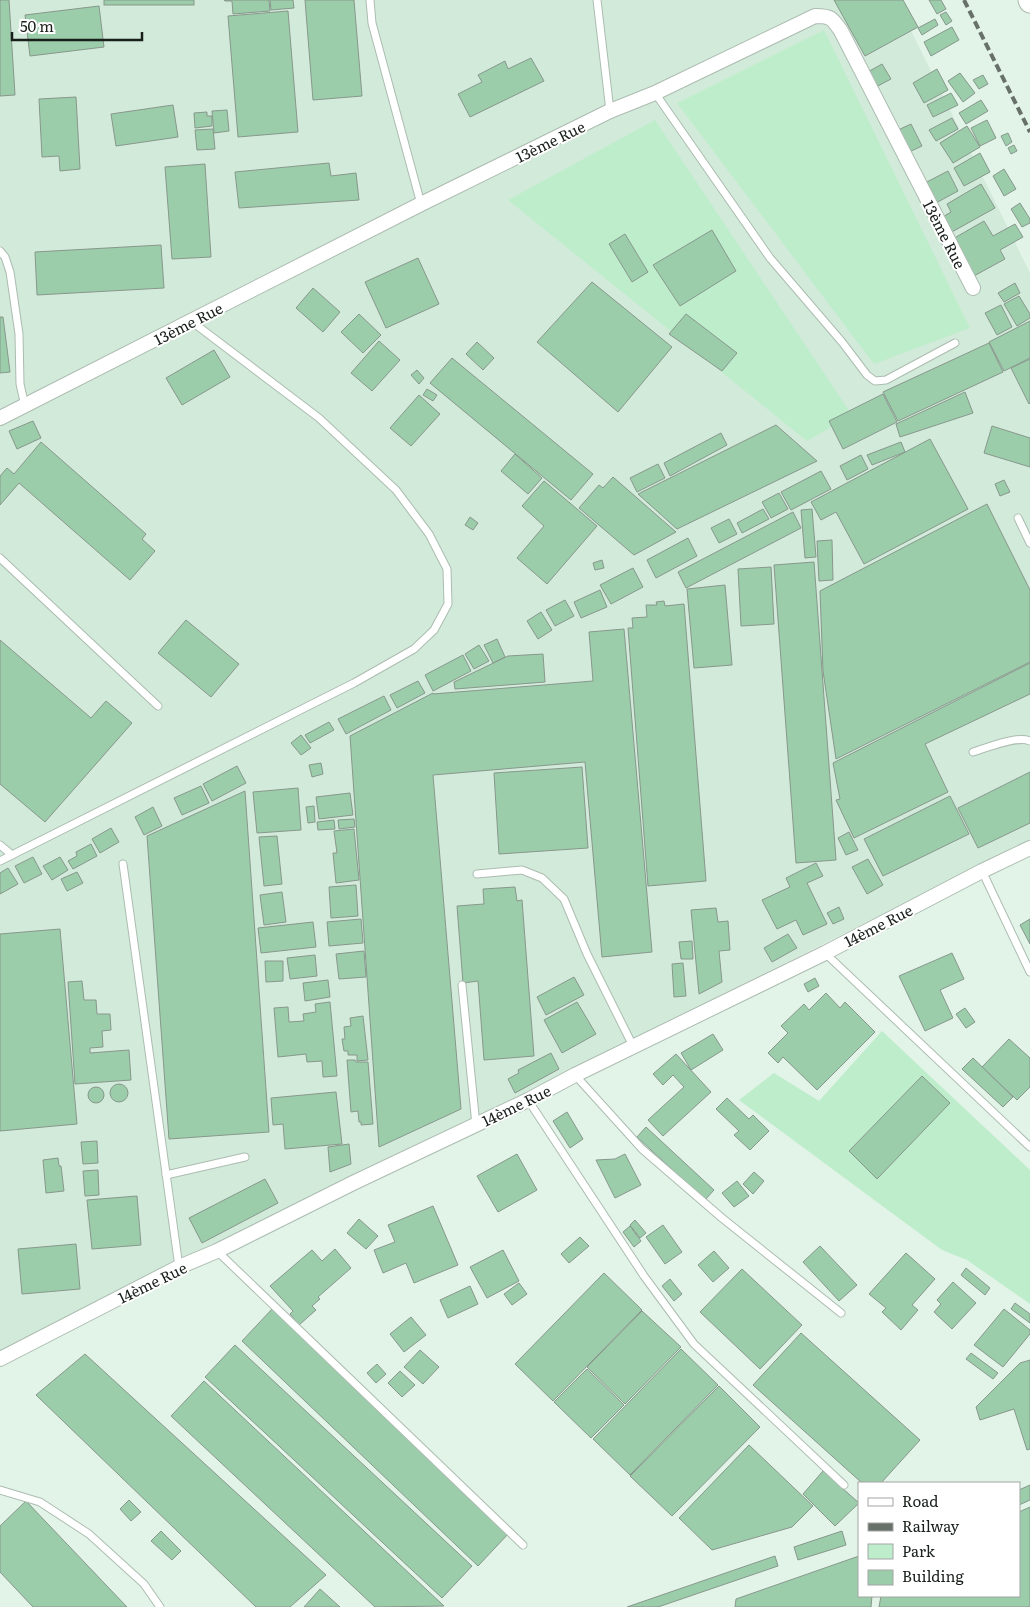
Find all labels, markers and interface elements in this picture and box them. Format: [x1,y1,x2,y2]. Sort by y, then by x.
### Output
scale bar [12,10,142,42]
text: 50 m [20,14,54,37]
street label: 13ème Rue [511,114,589,168]
street label: 13ème Rue [918,196,972,273]
street label: 13ème Rue [150,296,227,350]
street label: 14ème Rue [840,898,916,952]
street label: 14ème Rue [478,1078,555,1132]
street label: 14ème Rue [114,1255,191,1309]
legend [858,1482,1020,1597]
text: Road [902,1489,938,1512]
text: Railway [902,1514,960,1537]
text: Park [902,1539,936,1562]
text: Building [902,1564,964,1587]

